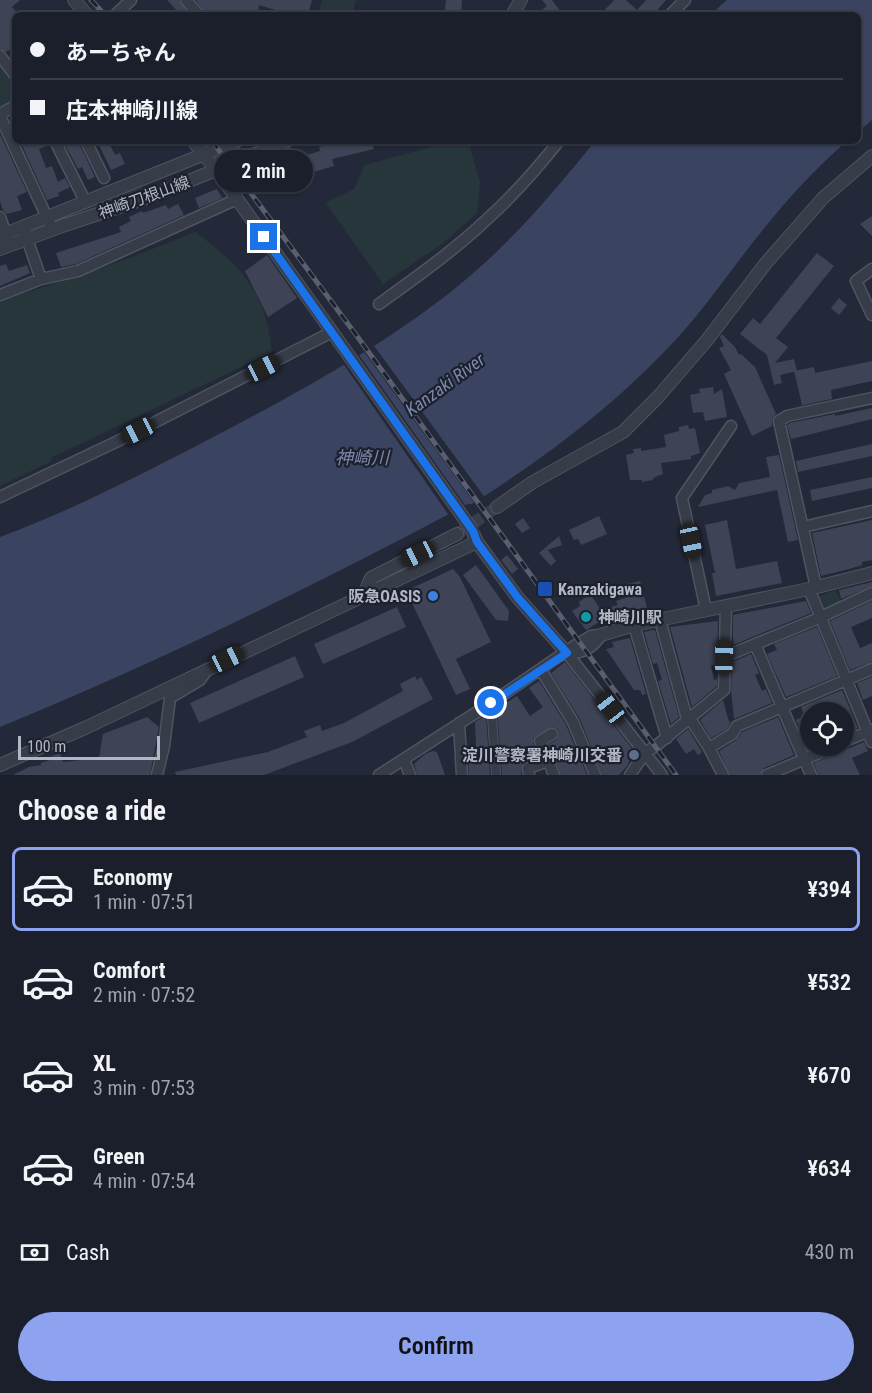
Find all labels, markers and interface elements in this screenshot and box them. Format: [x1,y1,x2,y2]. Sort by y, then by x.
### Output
text: あーちゃん [66,40,176,65]
text: 庄本神崎川線 [66,98,198,123]
callout: 2 min [214,150,314,192]
text: 2 min [241,159,286,183]
street label: 神崎刀根山線 [96,172,193,223]
route end [250,223,277,250]
water label: Kanzaki River [401,349,489,420]
car [243,352,283,384]
car [118,415,158,447]
water label: 神崎川 [335,447,391,468]
car [678,522,704,560]
car [398,538,438,570]
marker: Kanzakigawa [536,580,554,598]
place label: Kanzakigawa [558,580,642,599]
place label: 阪急OASIS [348,587,421,606]
marker: 阪急OASIS [426,589,440,603]
place label: 神崎川駅 [598,608,662,627]
marker: 神崎川駅 [579,610,593,624]
car [715,639,733,675]
car [207,643,247,675]
car [592,688,628,728]
route start [477,689,504,716]
map controls [800,702,854,756]
button: locate [800,702,854,756]
scale bar [18,733,160,760]
text: 100 m [27,737,66,756]
place label: 淀川警察署神崎川交番 [462,746,622,765]
marker: 淀川警察署神崎川交番 [627,748,641,762]
text: Choose a ride [18,795,166,827]
icon: car [21,862,75,916]
text: Economy [93,865,173,890]
text: ¥394 [807,877,851,902]
text: 1 min · 07:51 [93,890,195,914]
icon: car [21,955,75,1009]
text: Comfort [93,958,166,983]
text: ¥532 [807,970,851,995]
text: 2 min · 07:52 [93,983,195,1007]
icon: car [21,1048,75,1102]
text: XL [93,1051,116,1076]
text: ¥670 [807,1063,851,1088]
text: 3 min · 07:53 [93,1076,195,1100]
icon: car [21,1141,75,1195]
text: Green [93,1144,145,1169]
text: ¥634 [807,1156,851,1181]
text: 4 min · 07:54 [93,1169,195,1193]
icon: cash [18,1236,51,1269]
text: Cash [66,1240,110,1265]
text: 430 m [805,1240,854,1264]
button: Confirm [18,1312,854,1381]

